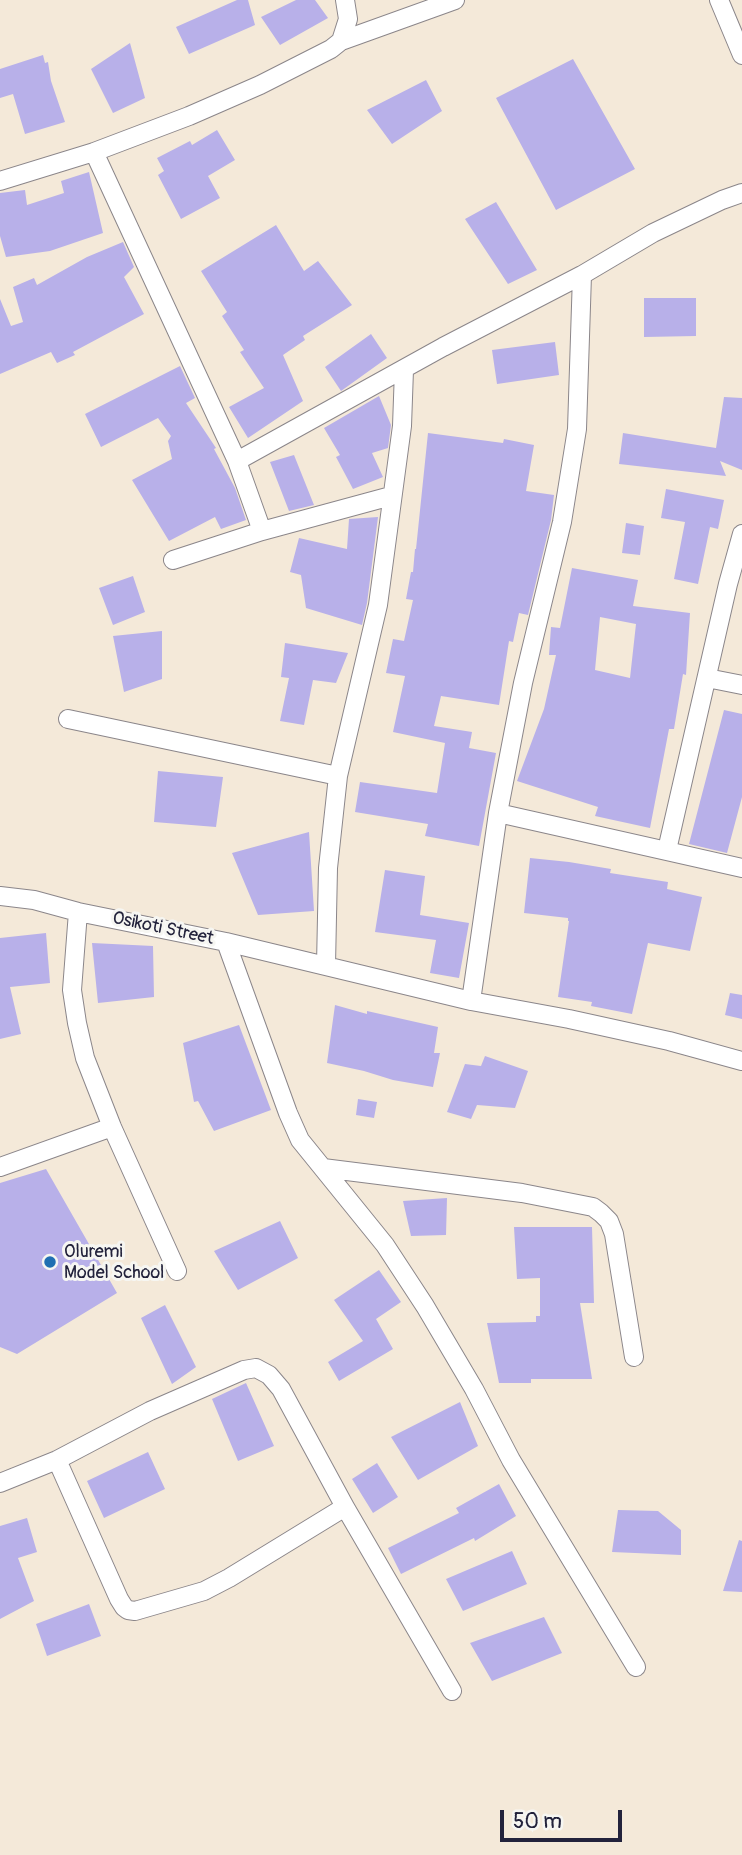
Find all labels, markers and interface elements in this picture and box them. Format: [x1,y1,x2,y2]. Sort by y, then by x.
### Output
street label: Osikoti Street [110,908,216,950]
place label: Oluremi Model School [64,1241,164,1284]
marker: Oluremi Model School [42,1254,58,1270]
scale bar [504,1796,626,1840]
text: 50 m [513,1808,562,1835]

